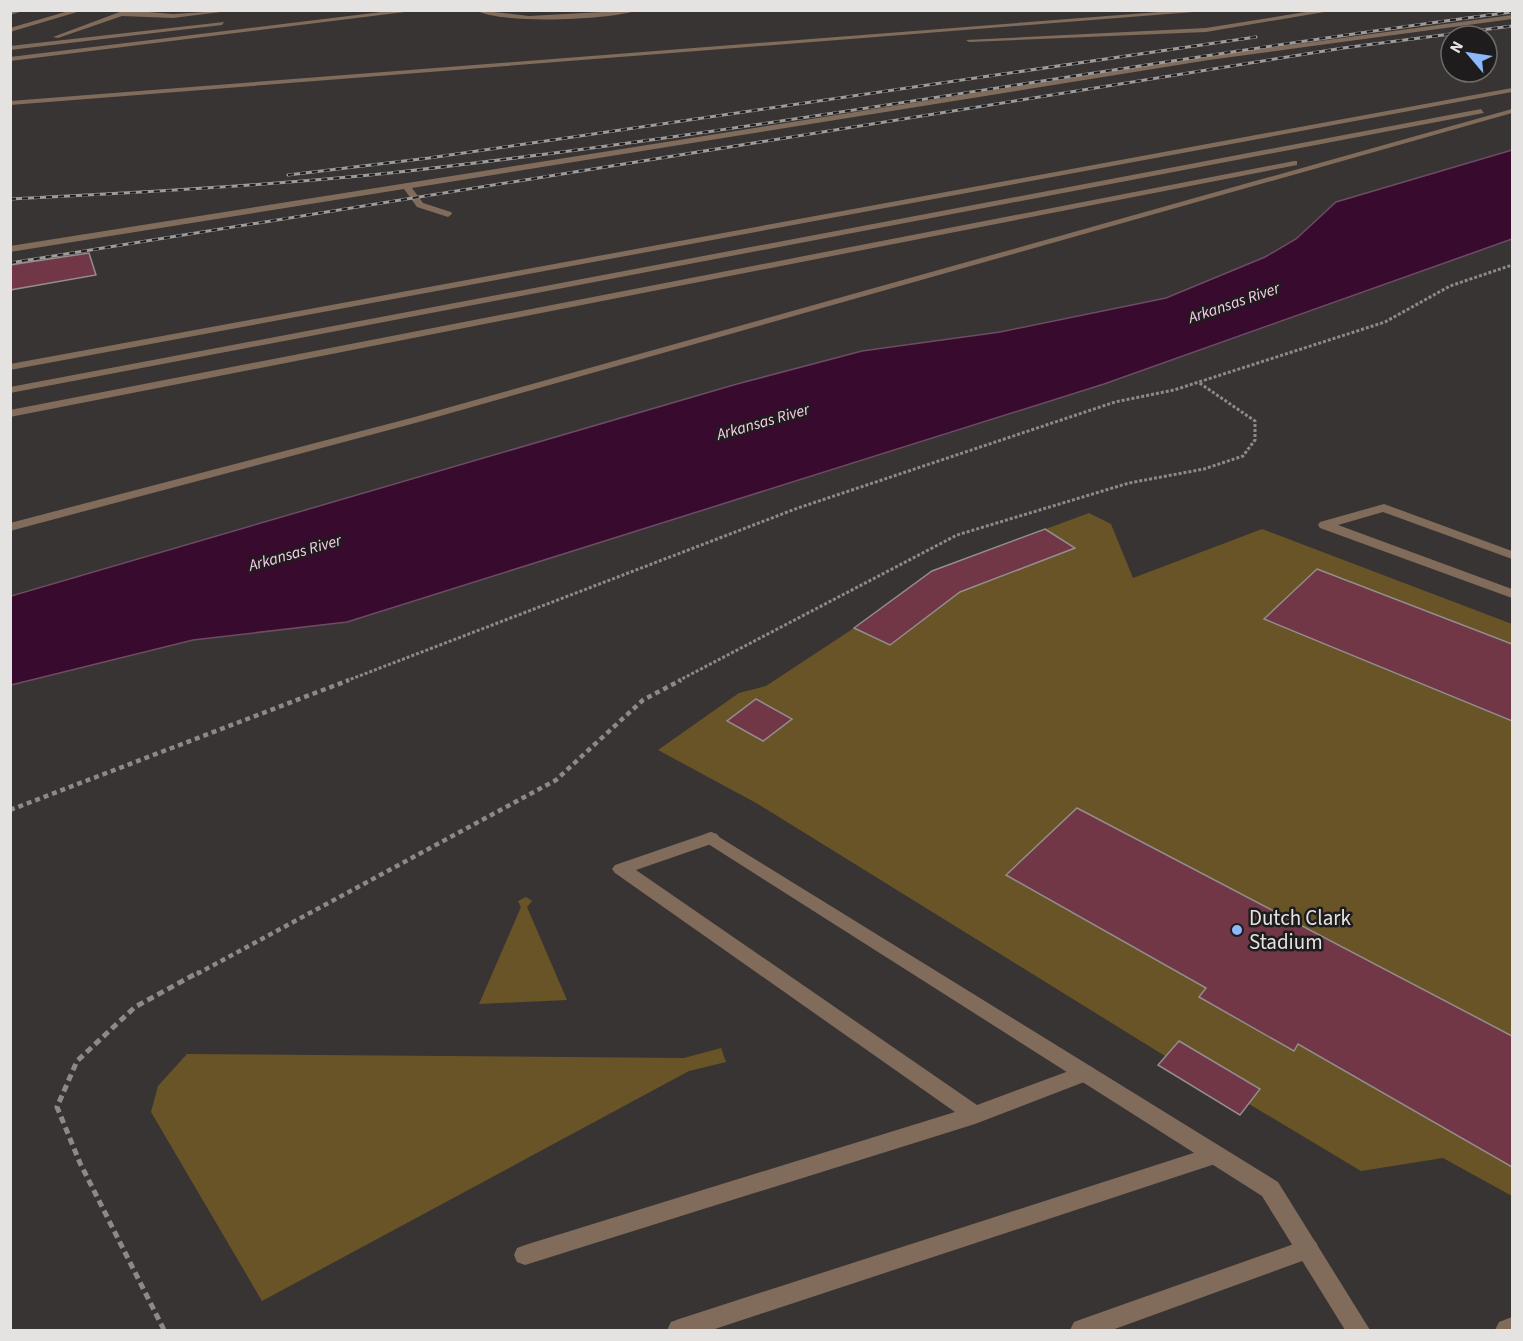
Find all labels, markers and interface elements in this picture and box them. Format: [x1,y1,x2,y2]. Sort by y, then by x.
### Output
north arrow [1439,24,1499,84]
text: N [1445,37,1469,57]
water label: Arkansas River [1184,277,1284,329]
water label: Arkansas River [713,398,813,446]
water label: Arkansas River [245,529,345,577]
place label: Dutch Clark Stadium [1249,903,1352,957]
marker: Dutch Clark Stadium [1230,923,1244,937]

